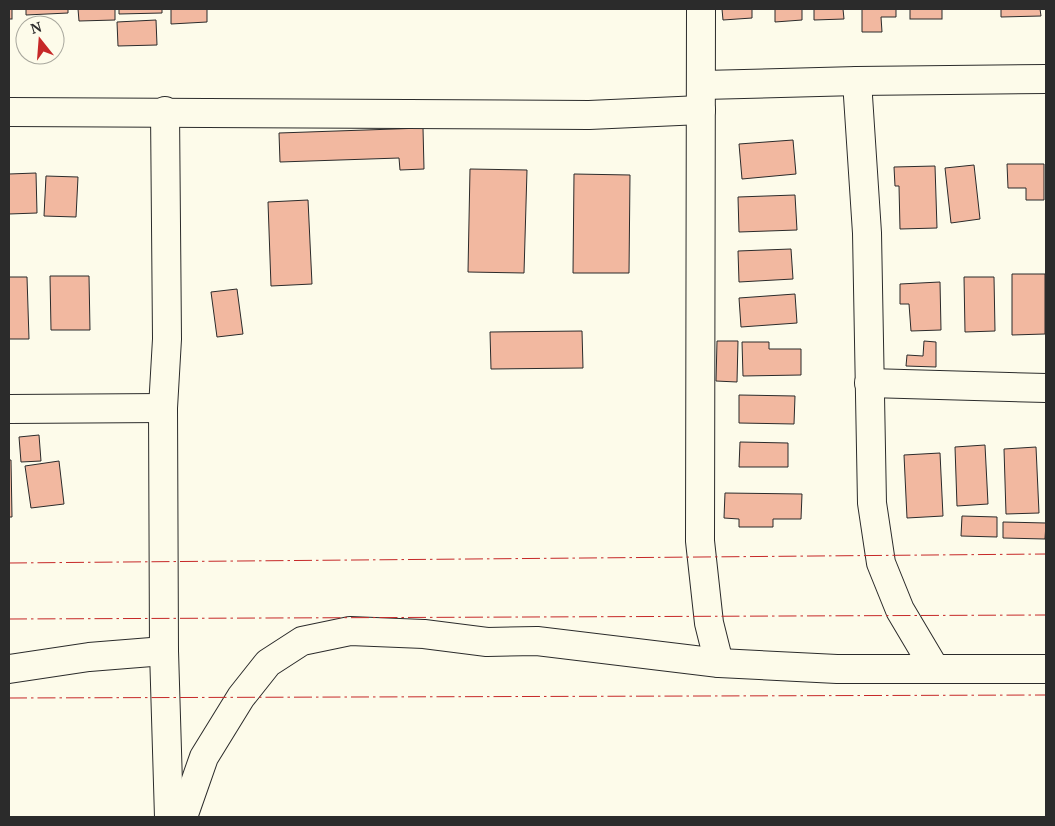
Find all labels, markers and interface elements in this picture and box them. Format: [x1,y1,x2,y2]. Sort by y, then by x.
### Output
north arrow [15,15,65,65]
text: N [28,16,44,38]

